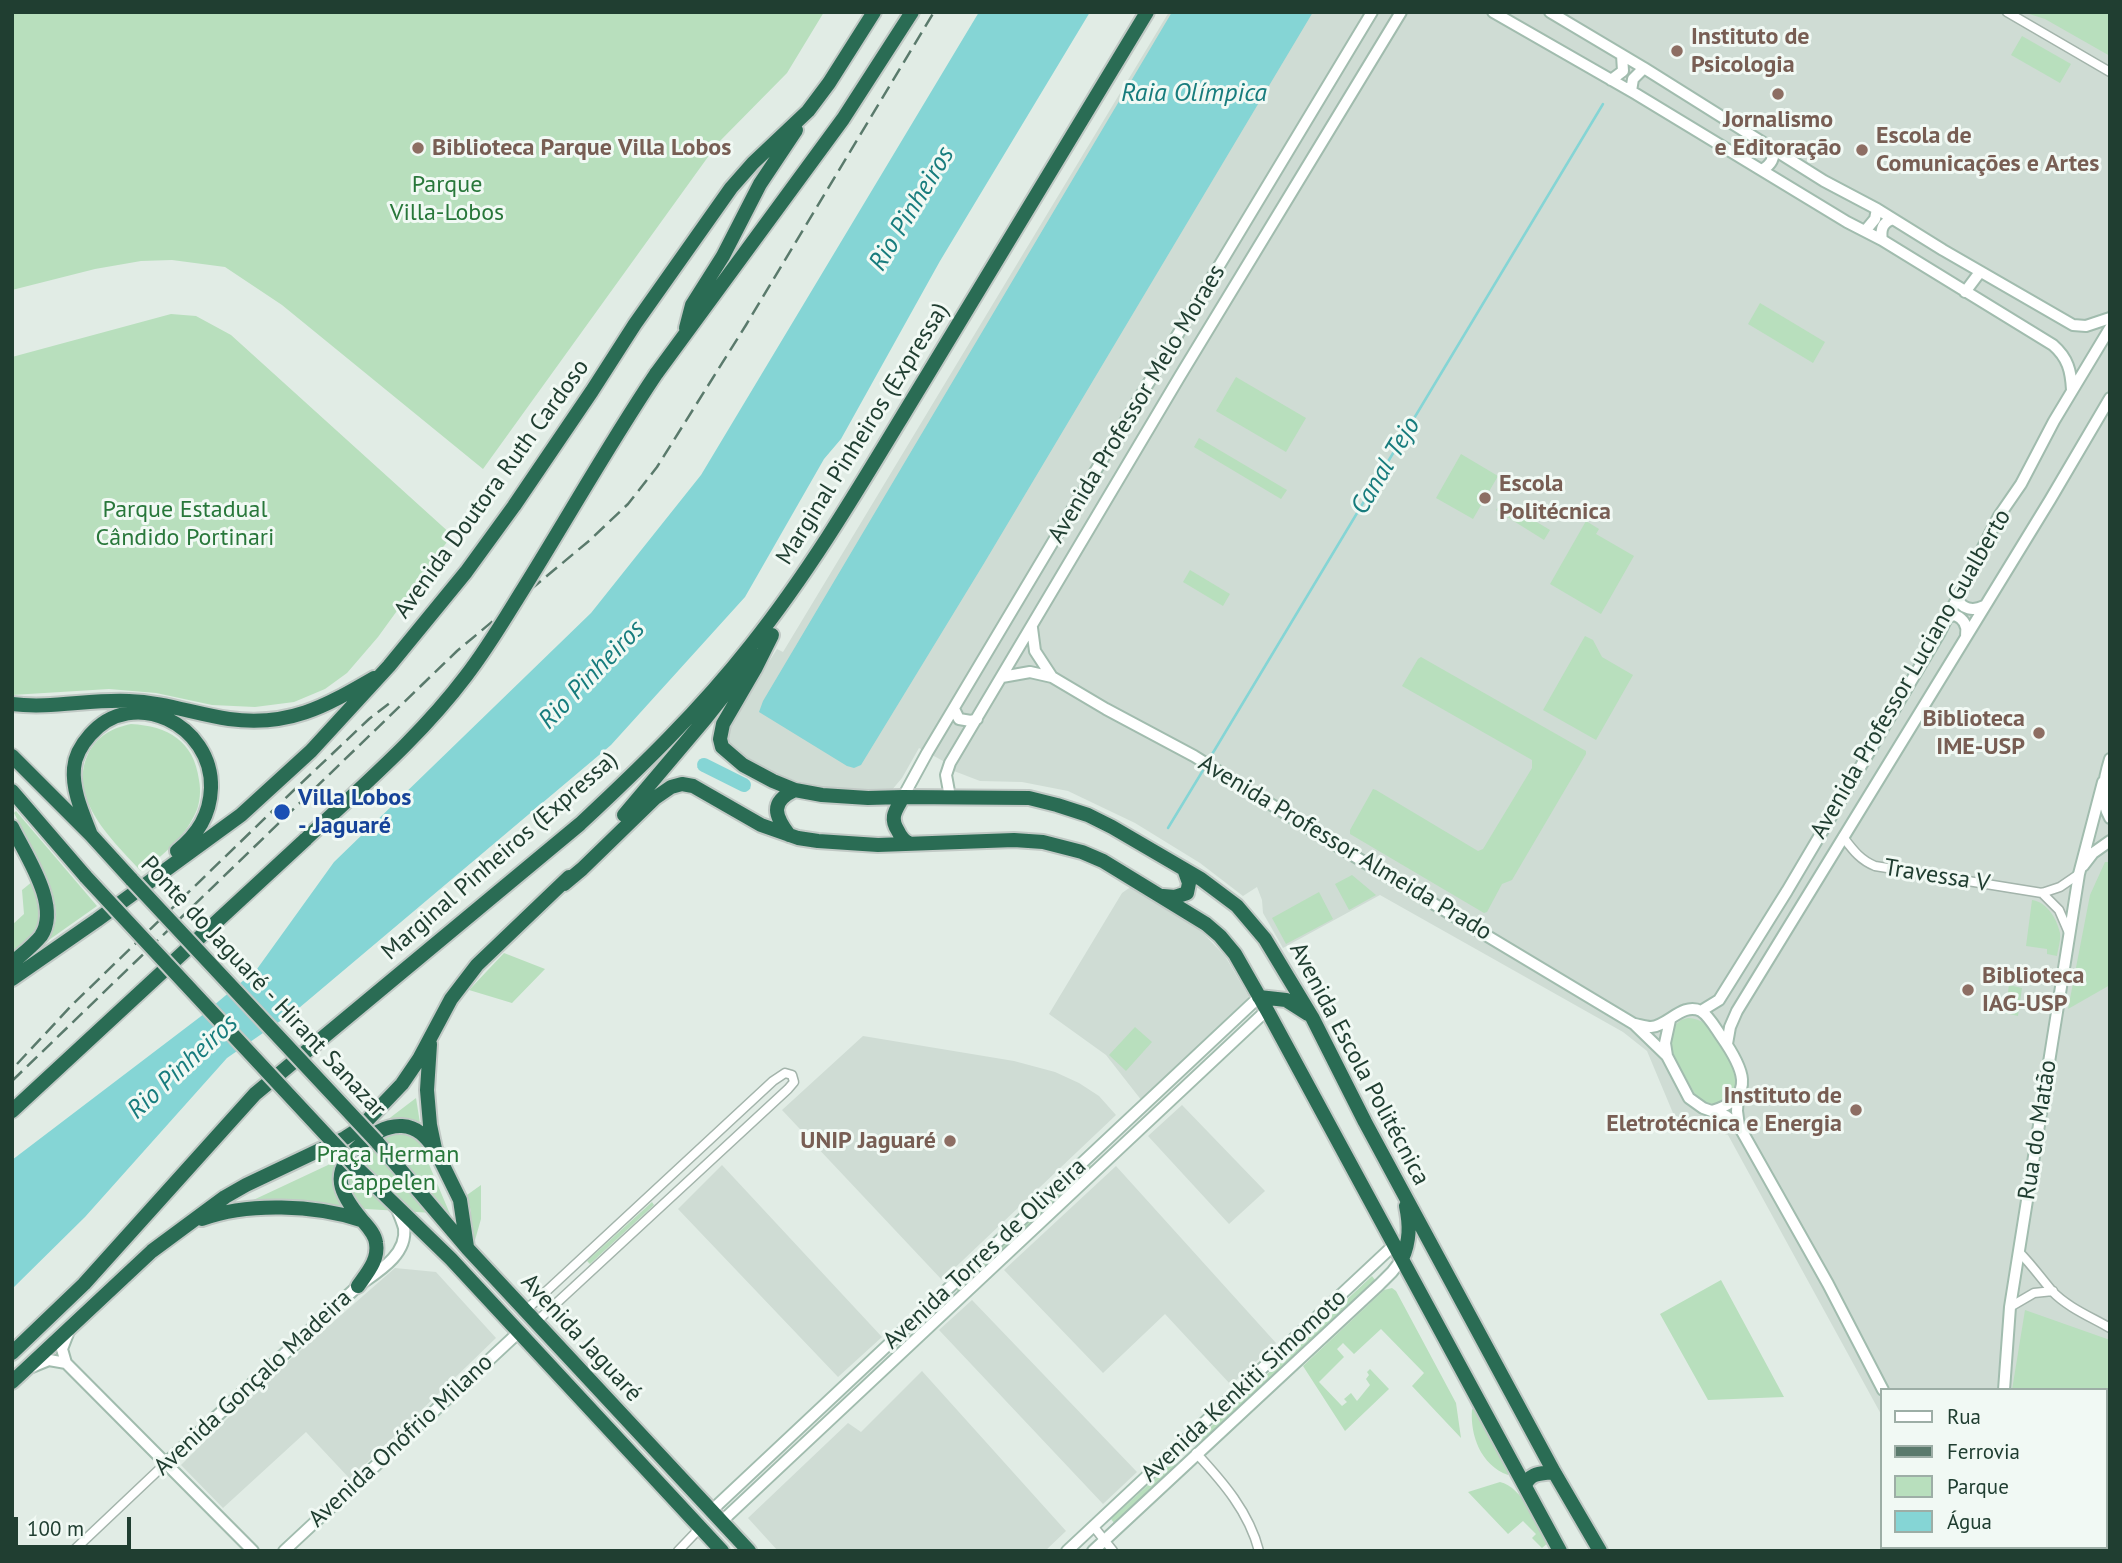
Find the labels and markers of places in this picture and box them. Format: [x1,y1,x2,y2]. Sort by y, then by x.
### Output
place label: Instituto de Psicologia [1691,23,1810,79]
marker: Instituto de Psicologia [1669,43,1685,59]
marker: Jornalismo e Editoração [1770,86,1786,102]
place label: Jornalismo e Editoração [1715,106,1841,162]
place label: Escola de Comunicações e Artes [1876,122,2099,178]
place label: Biblioteca Parque Villa Lobos [432,134,731,162]
marker: Biblioteca Parque Villa Lobos [410,140,426,156]
marker: Escola de Comunicações e Artes [1854,142,1870,158]
place label: Escola Politécnica [1499,470,1611,526]
marker: Escola Politécnica [1477,490,1493,506]
place label: Biblioteca IME-USP [1922,705,2025,761]
marker: Biblioteca IME-USP [2031,725,2047,741]
place label: Villa Lobos - Jaguaré [298,784,411,840]
marker: Villa Lobos - Jaguaré [272,802,292,822]
place label: Biblioteca IAG-USP [1982,962,2085,1018]
marker: Biblioteca IAG-USP [1960,982,1976,998]
place label: Instituto de Eletrotécnica e Energia [1606,1082,1842,1138]
marker: Instituto de Eletrotécnica e Energia [1848,1102,1864,1118]
place label: UNIP Jaguaré [800,1127,936,1155]
marker: UNIP Jaguaré [942,1133,958,1149]

